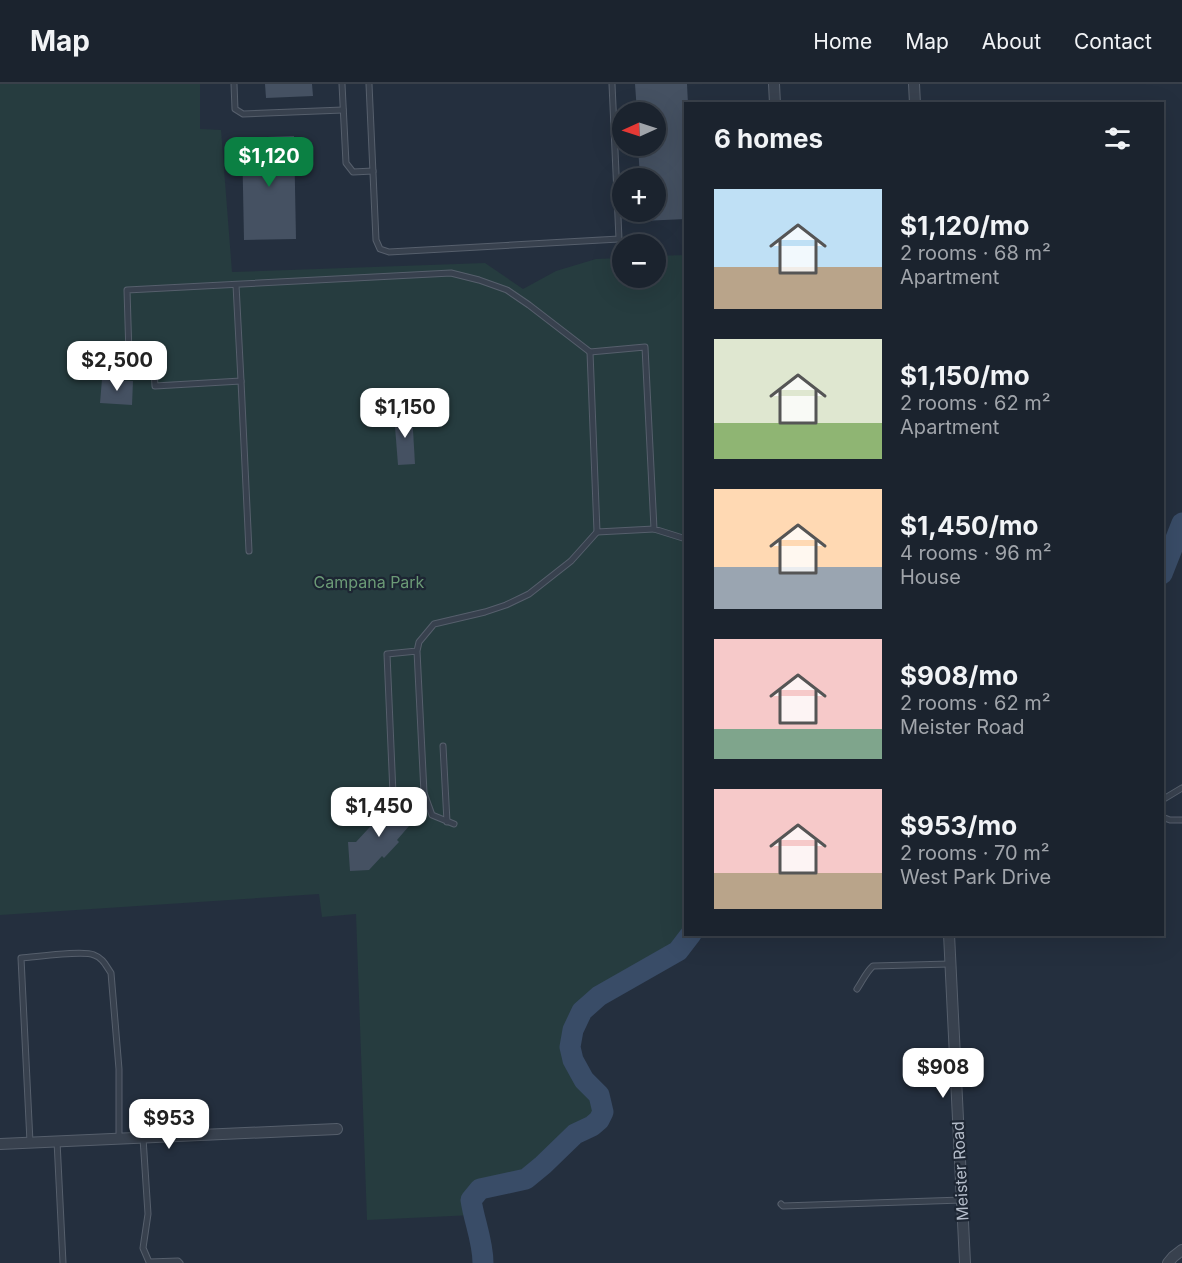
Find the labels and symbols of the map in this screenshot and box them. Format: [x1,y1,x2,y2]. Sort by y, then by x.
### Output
north arrow [612,102,666,156]
pin: $1,120 [220,137,318,188]
pin: $2,500 [68,341,166,392]
pin: $1,150 [356,388,454,439]
park label: Campana Park [314,572,425,592]
pin: $1,450 [330,787,428,838]
pin: $908 [907,1048,979,1099]
pin: $953 [133,1099,205,1150]
street label: Meister Road [947,1121,973,1221]

